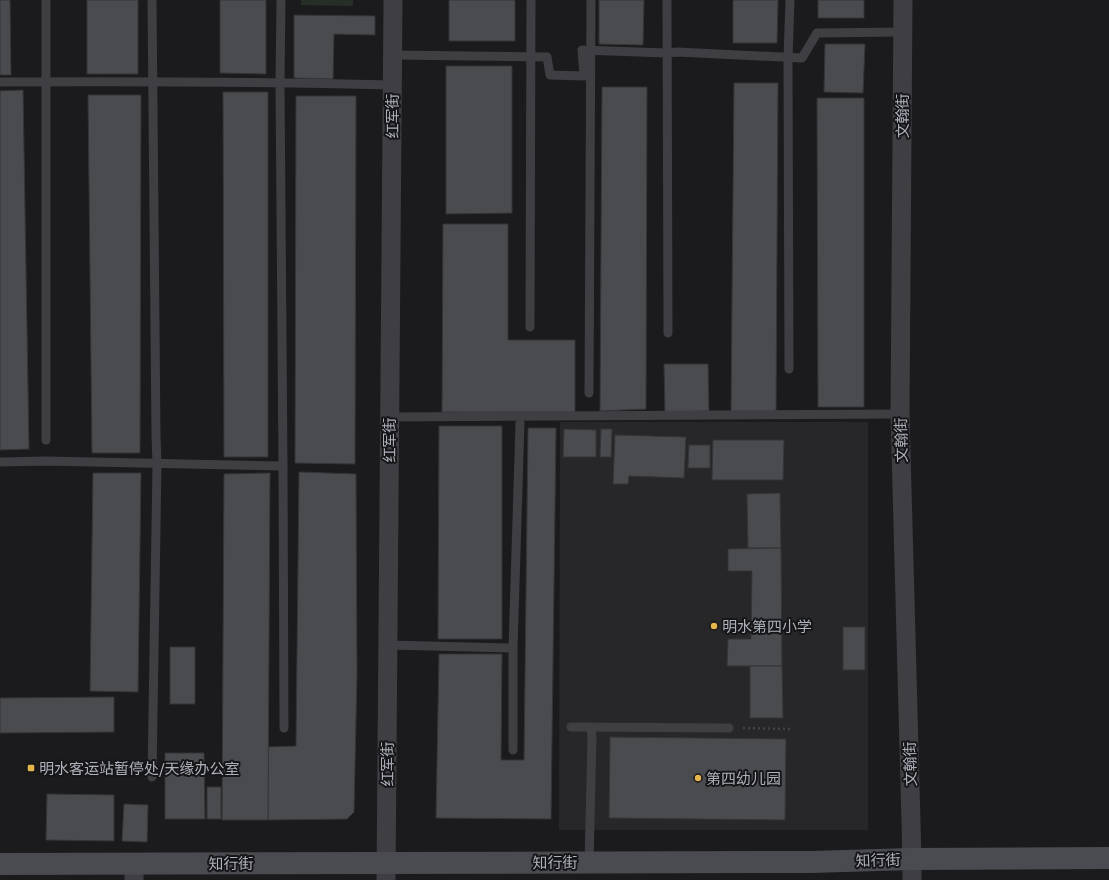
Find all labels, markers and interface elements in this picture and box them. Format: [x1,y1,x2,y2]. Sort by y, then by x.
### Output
street label: 红军街 [383,93,402,139]
street label: 文翰街 [893,93,912,139]
street label: 红军街 [380,417,399,463]
street label: 文翰街 [891,417,911,463]
place label: 明水第四小学 [722,617,812,636]
marker: 明水第四小学 [709,621,719,631]
street label: 红军街 [378,741,397,787]
street label: 文翰街 [900,741,920,787]
place label: 明水客运站暂停处/天缘办公室 [39,759,240,778]
marker: 明水客运站暂停处/天缘办公室 [26,763,36,773]
place label: 第四幼儿园 [706,769,781,788]
marker: 第四幼儿园 [693,773,703,783]
street label: 知行街 [855,850,901,870]
street label: 知行街 [532,853,578,872]
street label: 知行街 [208,854,254,873]

